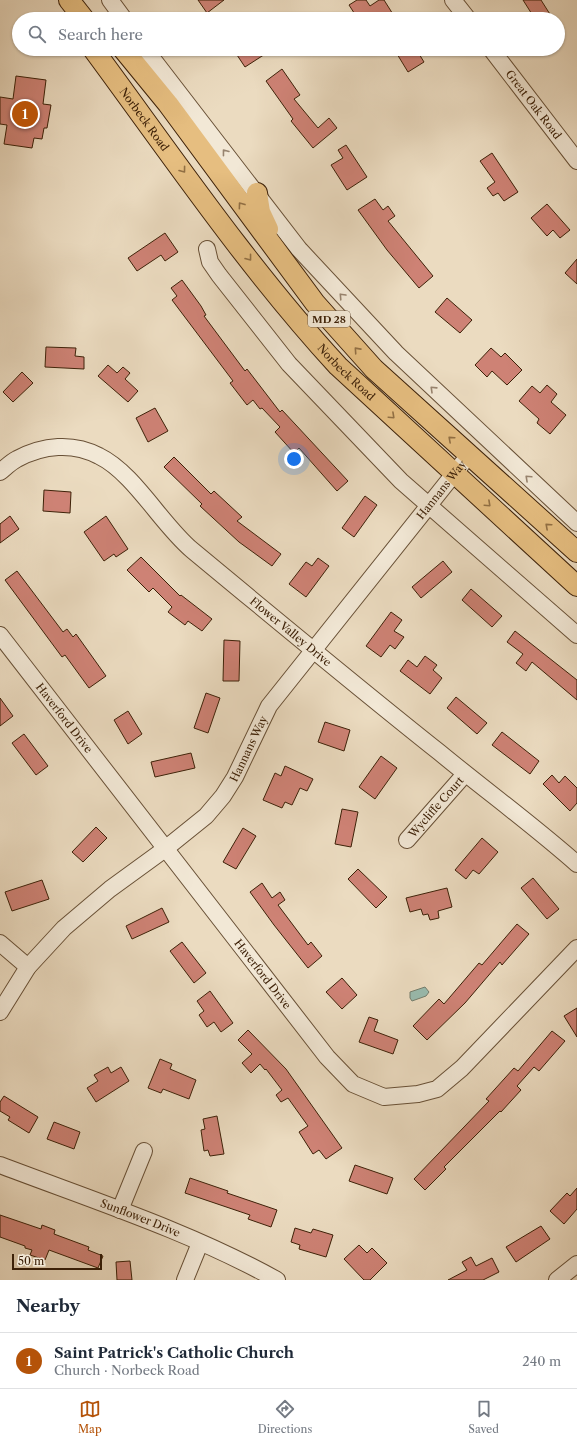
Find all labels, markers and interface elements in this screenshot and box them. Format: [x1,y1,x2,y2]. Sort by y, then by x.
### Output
search box [12,12,565,56]
icon: search [26,23,48,45]
text: Search here [58,25,143,44]
street label: Great Oak Road [503,67,565,142]
street label: Norbeck Road [117,85,172,154]
pin: 1 [12,99,38,129]
one-way arrow [222,150,229,157]
one-way arrow [178,166,185,173]
one-way arrow [239,202,246,209]
one-way arrow [244,253,251,260]
one-way arrow [339,293,347,301]
road number: MD 28 [308,311,350,327]
street label: Norbeck Road [314,341,378,404]
one-way arrow [354,347,362,355]
one-way arrow [430,386,438,394]
one-way arrow [387,411,395,419]
one-way arrow [448,437,456,444]
your location [284,449,304,469]
street label: Hannans Way [414,457,470,522]
one-way arrow [525,475,533,483]
one-way arrow [483,500,490,507]
one-way arrow [545,523,553,531]
street label: Flower Valley Drive [247,594,334,669]
street label: Haverford Drive [33,680,96,756]
street label: Hannans Way [227,713,271,784]
street label: Wycliffe Court [405,773,467,841]
street label: Haverford Drive [231,936,294,1012]
street label: Sunflower Drive [98,1196,182,1240]
scale bar [12,1252,102,1271]
text: 50 m [18,1254,44,1268]
text: Nearby [16,1296,80,1316]
text: Saint Patrick's Catholic Church [54,1343,294,1362]
text: 1 [26,1353,32,1369]
text: 240 m [522,1353,561,1369]
text: Church · Norbeck Road [54,1362,200,1378]
tab: Map [78,1398,102,1436]
tab: Directions [258,1398,312,1436]
tab: Saved [468,1398,499,1436]

